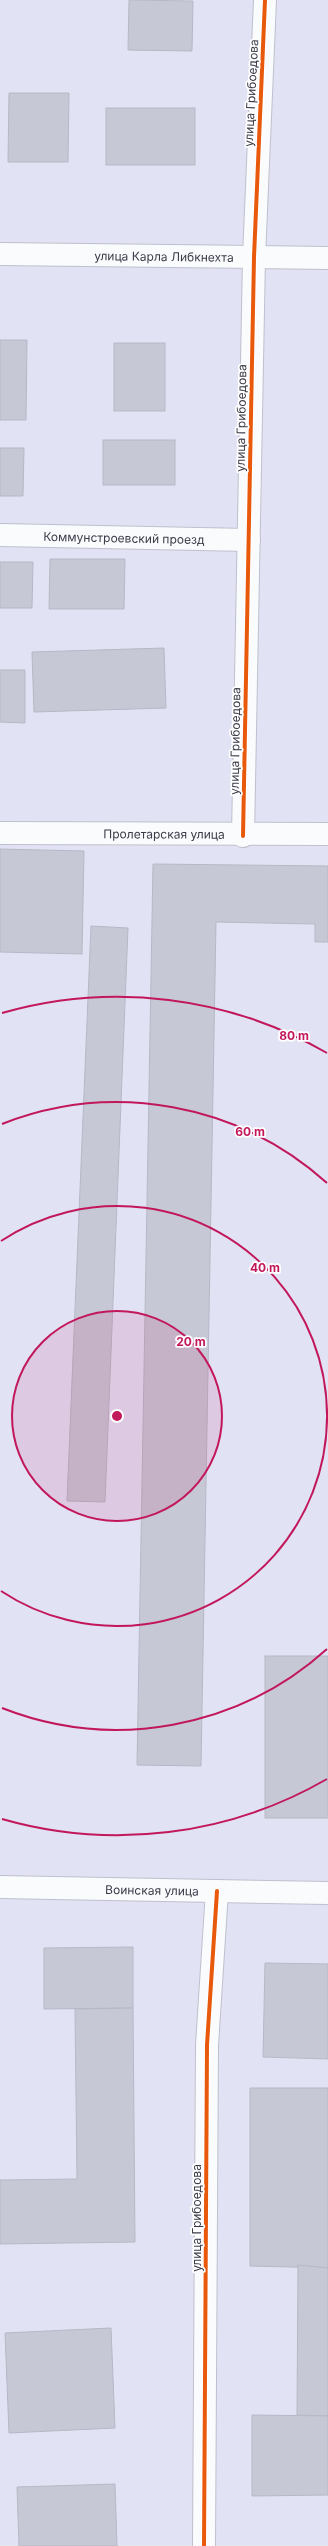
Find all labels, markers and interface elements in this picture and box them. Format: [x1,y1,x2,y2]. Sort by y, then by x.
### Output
street label: улица Грибоедова [241,39,261,147]
street label: улица Карла Либкнехта [94,248,234,264]
street label: улица Грибоедова [233,364,249,472]
street label: Коммунстроевский проезд [43,528,205,547]
street label: улица Грибоедова [227,687,243,795]
street label: Пролетарская улица [103,826,225,841]
text: 80 m [279,1028,309,1043]
text: 60 m [235,1124,265,1139]
text: 40 m [250,1260,280,1275]
text: 20 m [176,1334,206,1349]
centre of rings [110,1409,124,1423]
street label: Воинская улица [105,1881,199,1898]
street label: улица Грибоедова [189,2164,204,2272]

